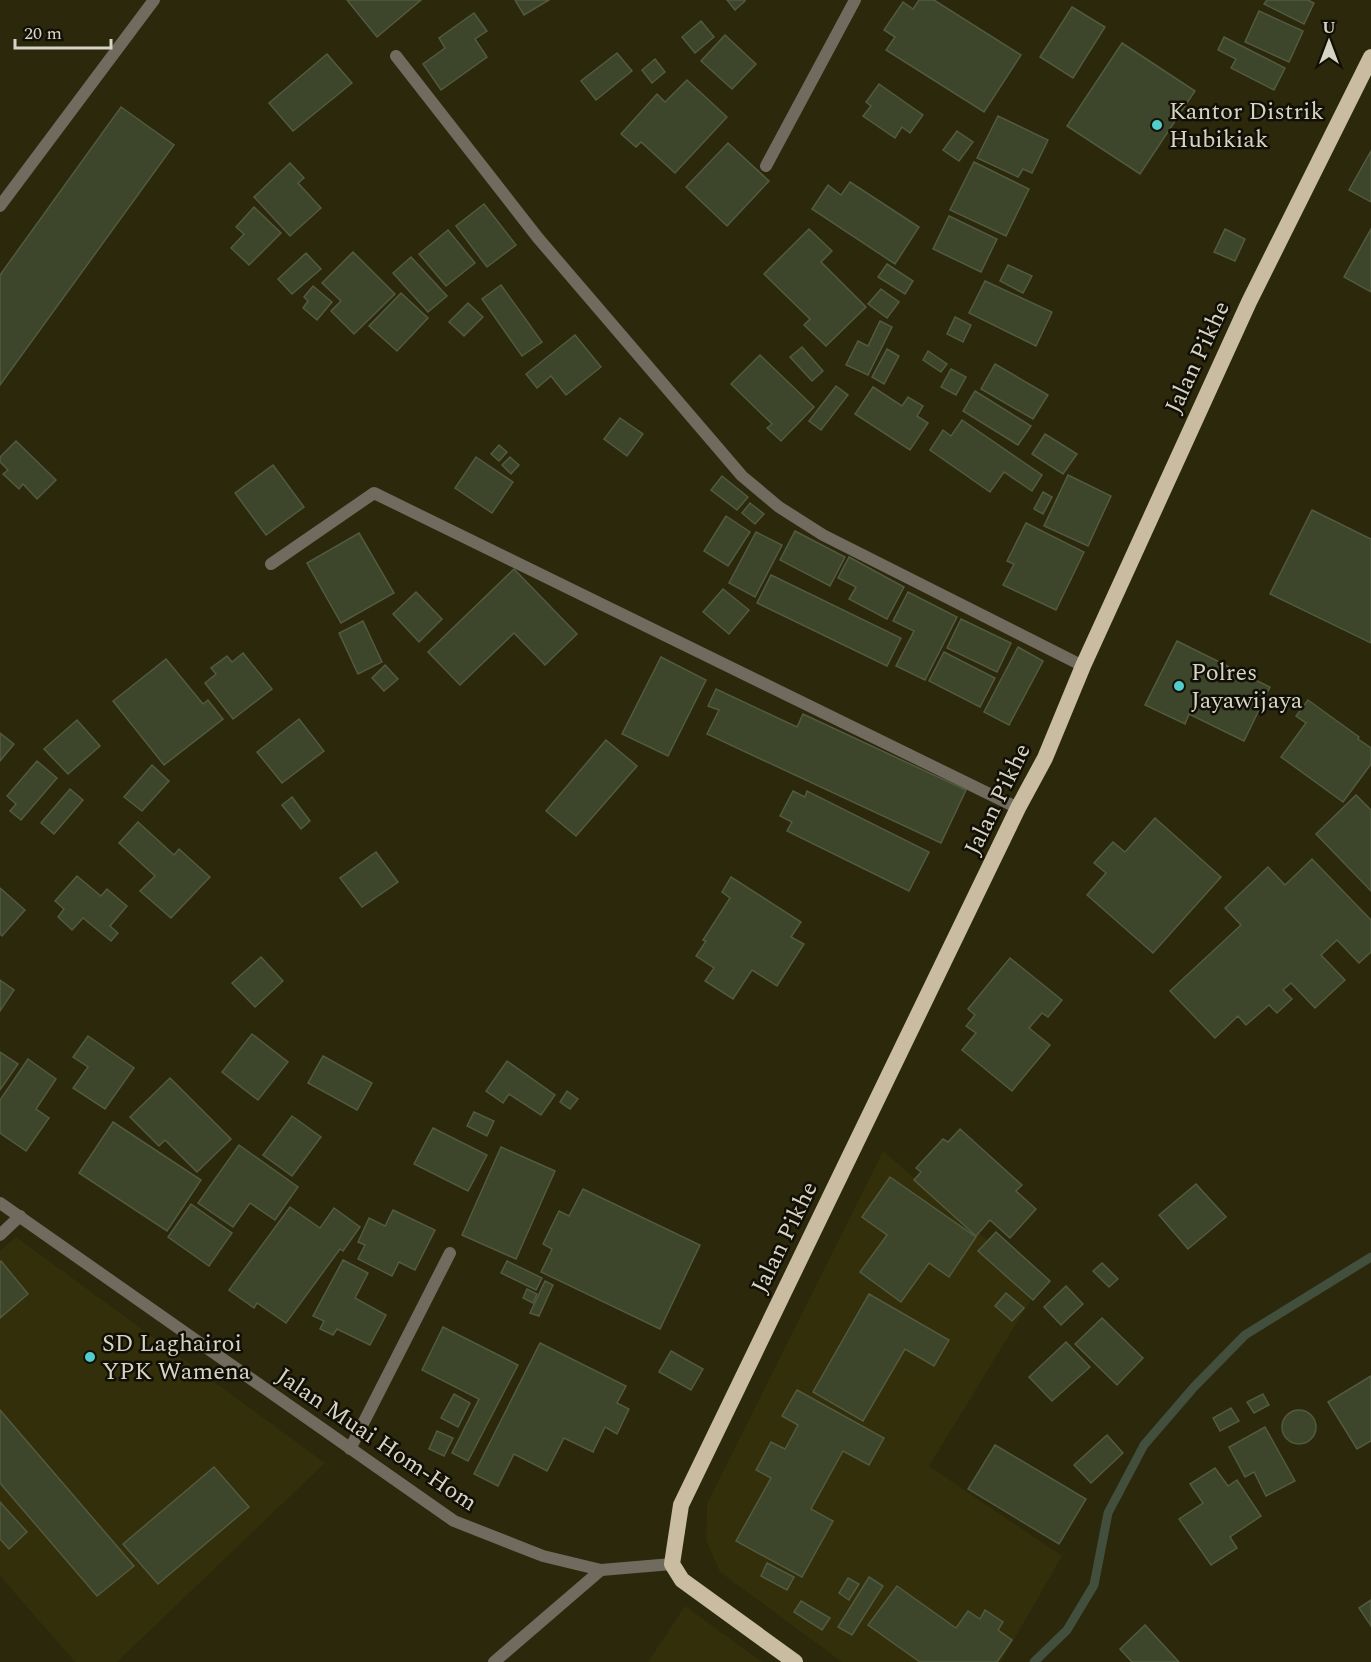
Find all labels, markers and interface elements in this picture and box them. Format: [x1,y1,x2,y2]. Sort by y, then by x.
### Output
scale bar [15,12,111,50]
north arrow [1299,12,1359,72]
text: U [1322,16,1336,40]
text: 20 m [24,20,62,47]
place label: Kantor Distrik Hubikiak [1169,94,1324,158]
marker: Kantor Distrik Hubikiak [1150,118,1164,132]
street label: Jalan Pikhe [1156,295,1240,420]
place label: Polres Jayawijaya [1191,655,1303,719]
marker: Polres Jayawijaya [1172,679,1186,693]
street label: Jalan Pikhe [955,737,1041,862]
street label: Jalan Pikhe [742,1175,828,1300]
place label: SD Laghairoi YPK Wamena [102,1326,251,1390]
marker: SD Laghairoi YPK Wamena [83,1350,97,1364]
street label: Jalan Muai Hom-Hom [269,1359,484,1521]

